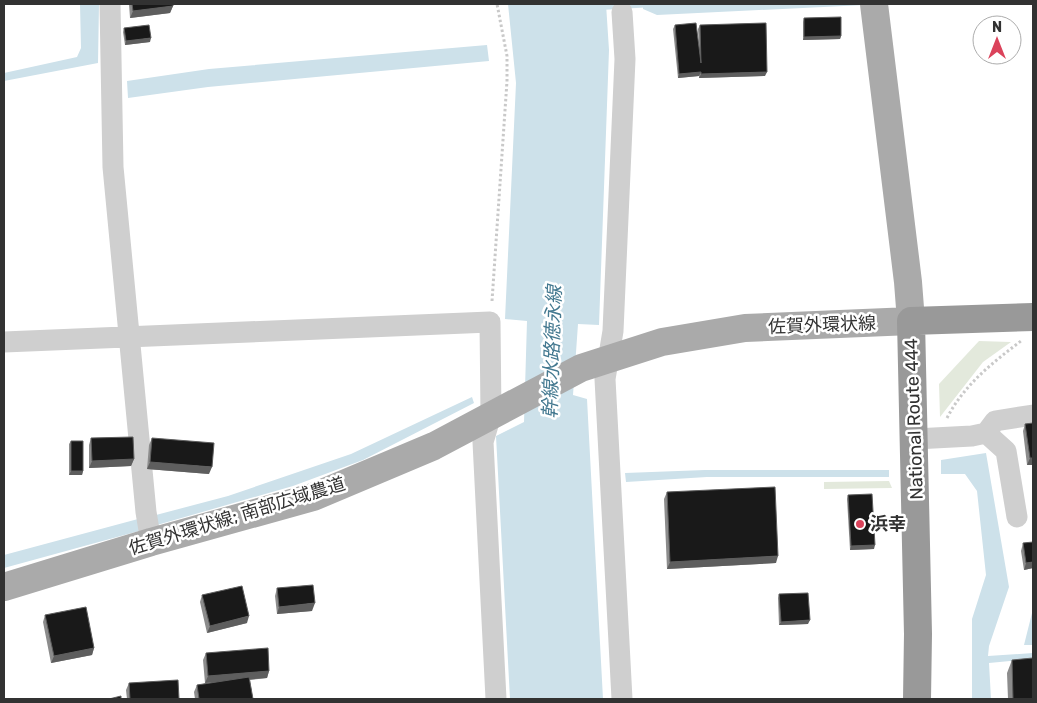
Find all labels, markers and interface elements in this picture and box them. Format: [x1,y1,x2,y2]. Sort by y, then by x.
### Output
north arrow [972,15,1022,65]
text: N [992,19,1002,36]
water label: 幹線水路徳永線 [538,283,566,419]
street label: 佐賀外環状線 [768,312,876,338]
street label: National Route 444 [900,338,928,500]
street label: 佐賀外環状線; 南部広域農道 [126,473,348,559]
place label: 浜幸 [870,513,906,535]
marker: 浜幸 [854,518,866,530]

